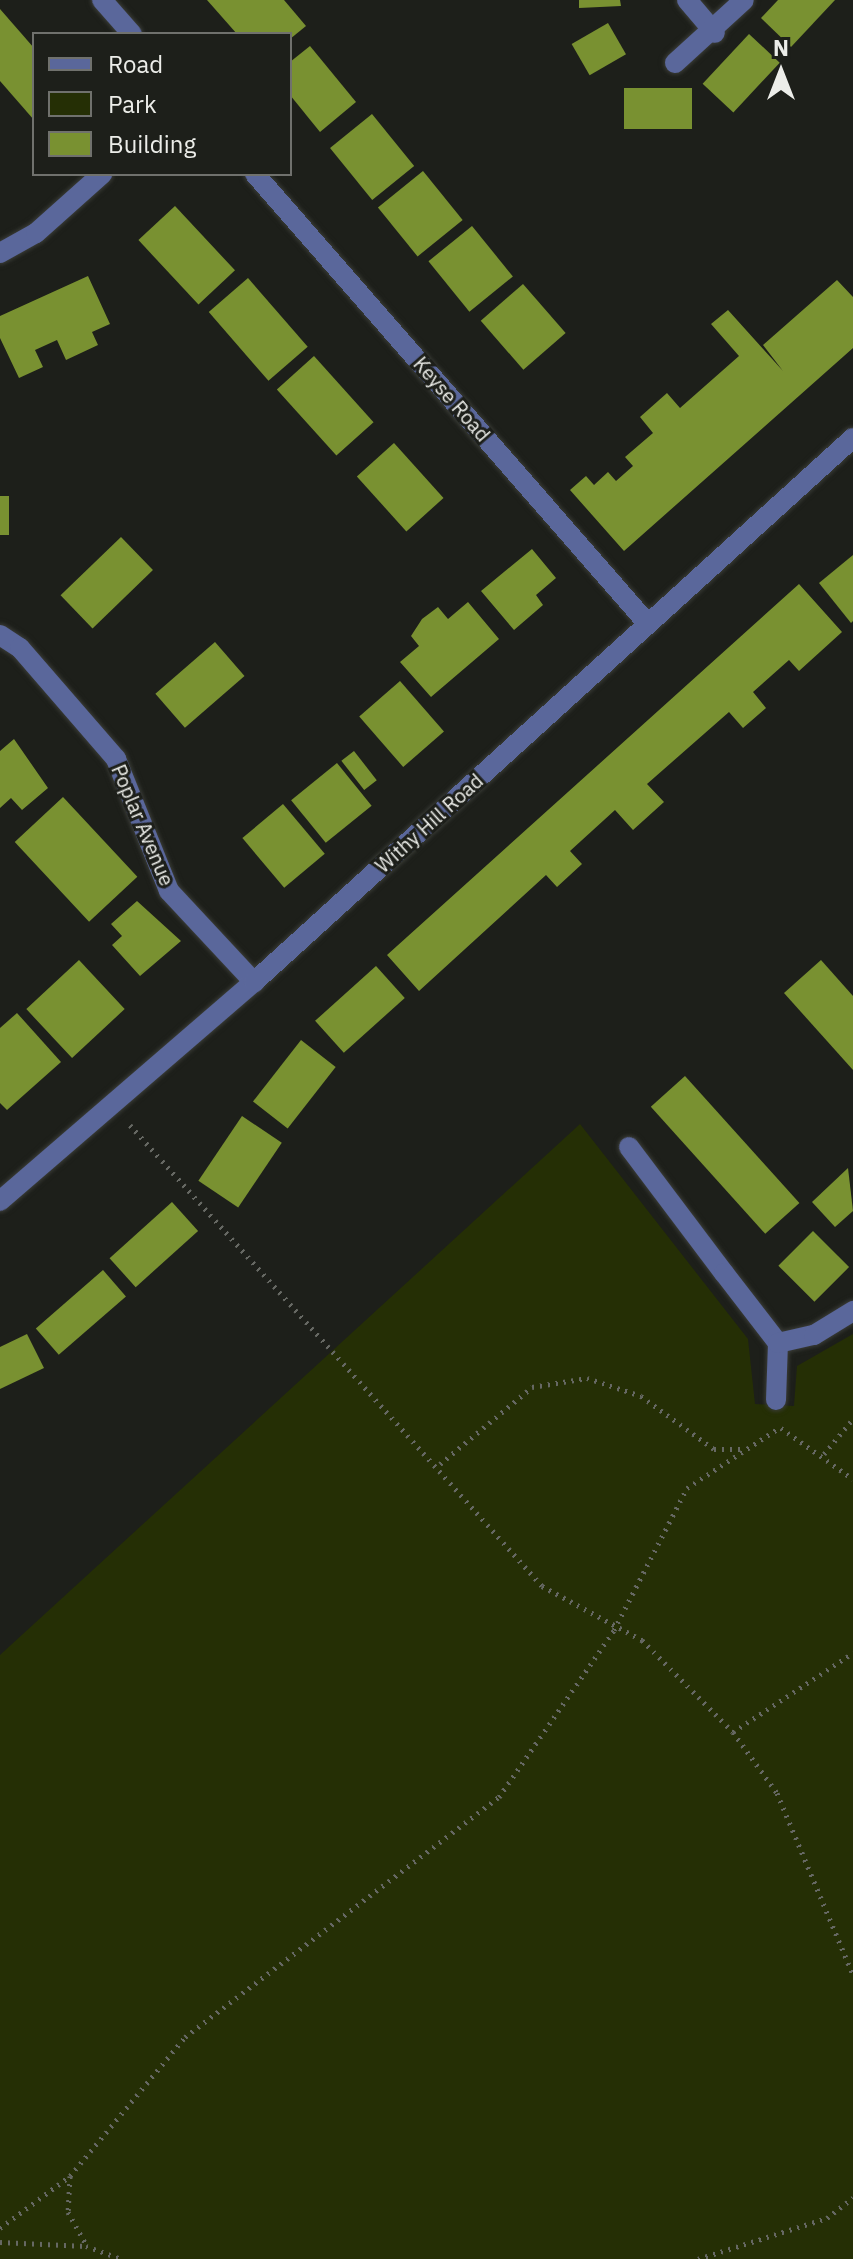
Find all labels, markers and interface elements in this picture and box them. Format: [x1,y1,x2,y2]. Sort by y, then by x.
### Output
legend [32,32,292,176]
north arrow [741,32,821,112]
text: N [773,33,789,62]
text: Road [108,48,163,80]
text: Park [108,88,157,120]
text: Building [108,128,196,160]
street label: Keyse Road [409,352,495,446]
street label: Poplar Avenue [107,761,179,889]
street label: Withy Hill Road [370,768,488,878]

